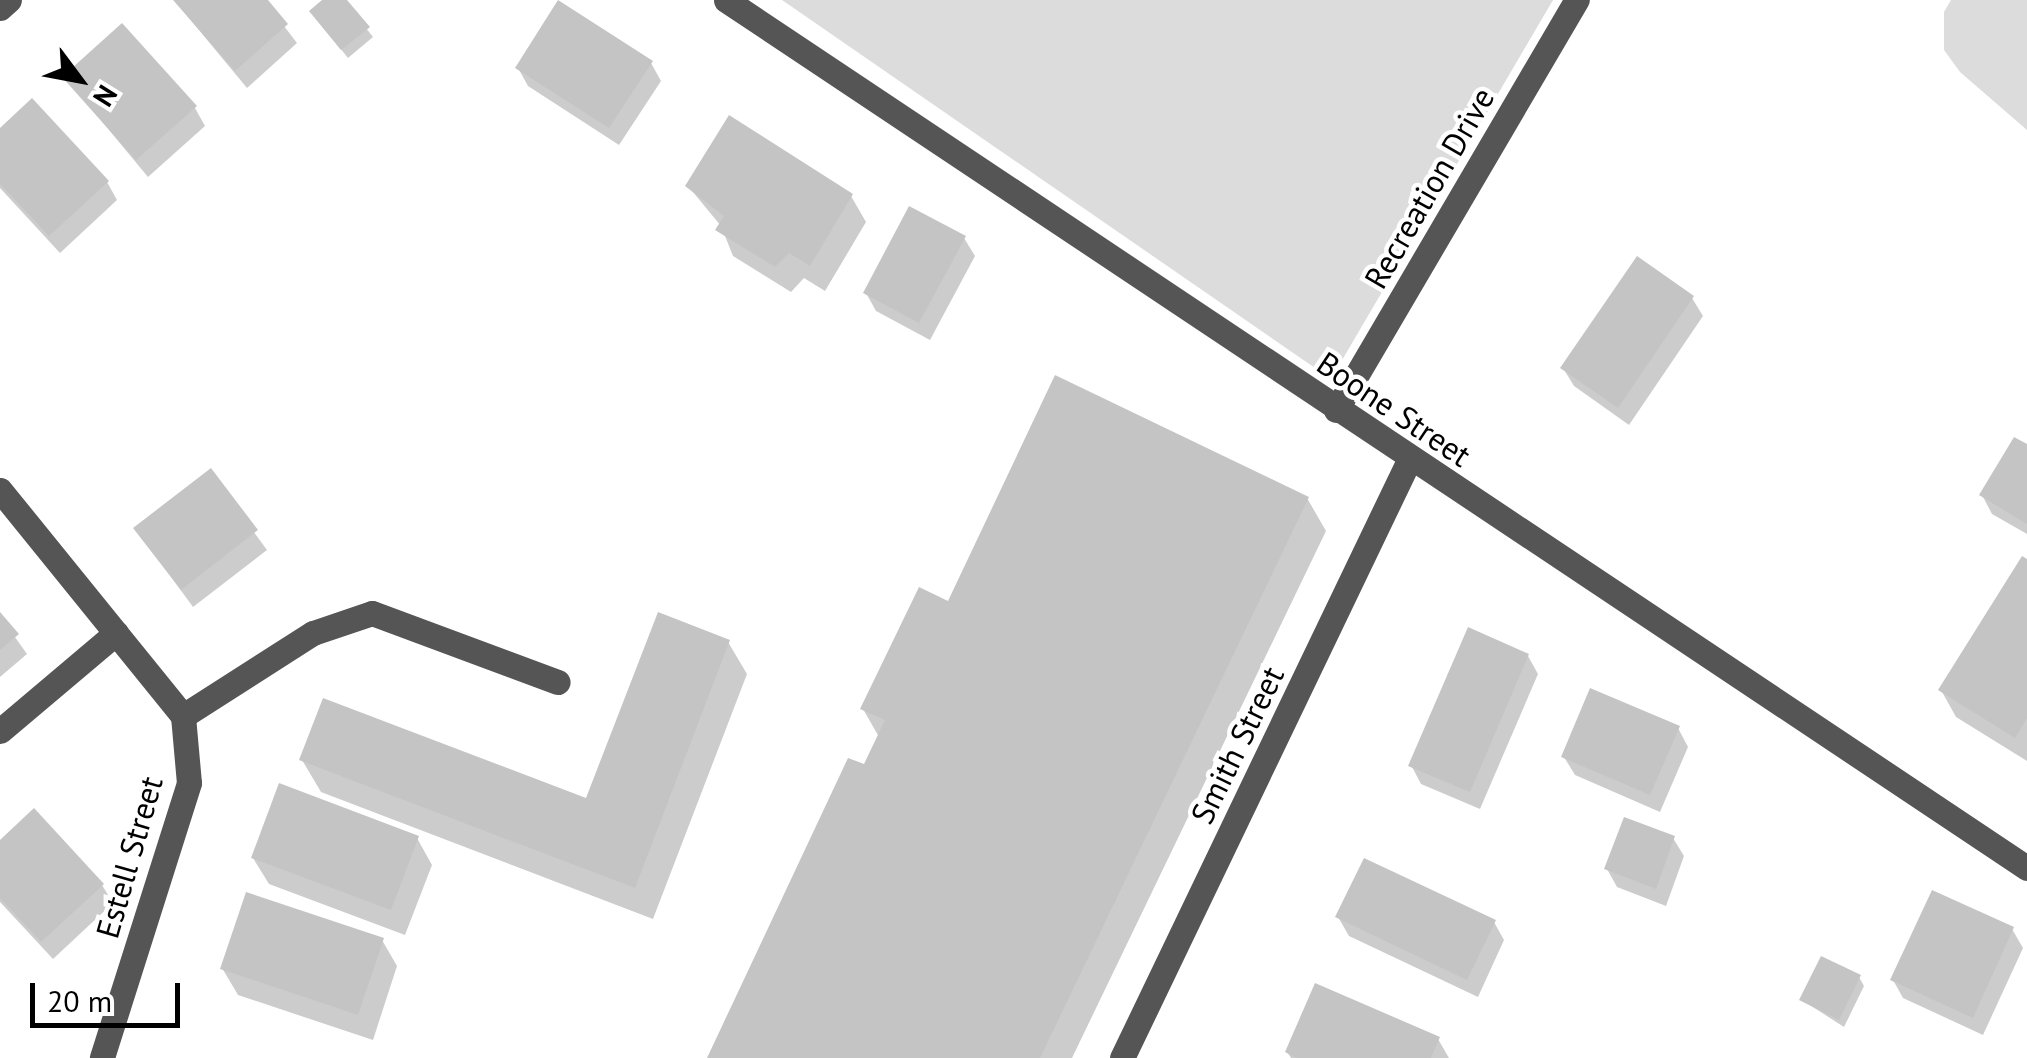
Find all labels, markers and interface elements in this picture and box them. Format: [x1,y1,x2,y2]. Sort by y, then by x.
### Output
north arrow [30,30,130,130]
text: N [85,79,126,114]
street label: Recreation Drive [1356,81,1502,295]
street label: Boone Street [1310,344,1478,474]
street label: Smith Street [1182,660,1292,830]
street label: Estell Street [88,772,170,942]
scale bar [35,963,185,1025]
text: 20 m [47,981,112,1020]

